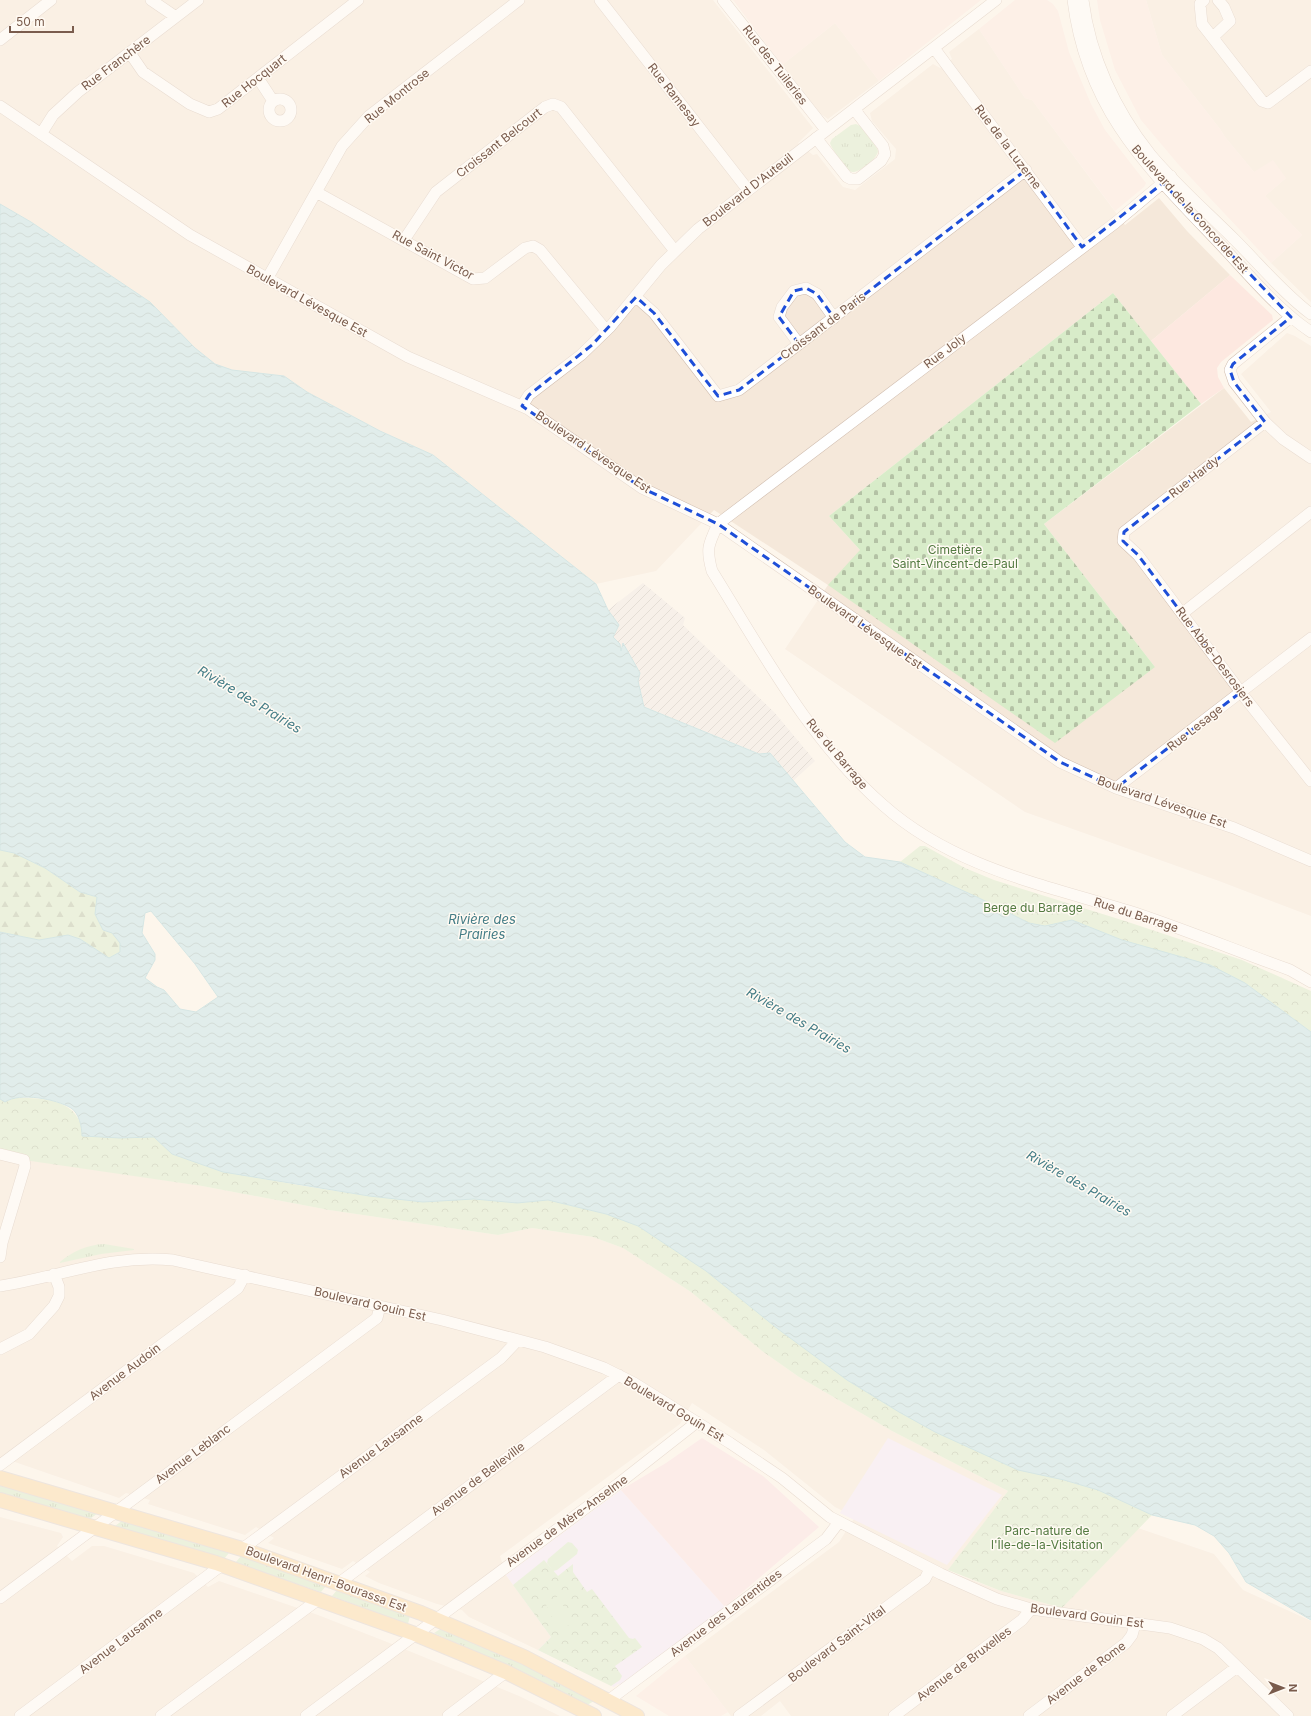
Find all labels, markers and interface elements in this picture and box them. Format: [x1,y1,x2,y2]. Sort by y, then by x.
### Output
scale bar [10,8,73,34]
text: 50 m [16,14,45,29]
street label: Rue des Tuileries [740,22,811,108]
street label: Rue Franchère [78,32,153,93]
street label: Rue Hocquart [218,51,289,111]
street label: Rue Ramesay [645,60,704,130]
street label: Rue Montrose [361,65,432,126]
street label: Rue de la Luzerne [972,101,1045,192]
street label: Croissant Belcourt [453,104,545,181]
street label: Boulevard de la Concorde Est [1129,141,1252,276]
street label: Boulevard D'Auteuil [699,150,796,230]
street label: Rue Saint Victor [390,227,477,283]
street label: Boulevard Lévesque Est [244,261,370,340]
street label: Croissant de Paris [777,289,868,363]
street label: Rue Joly [921,330,969,371]
street label: Boulevard Lévesque Est [533,407,654,496]
street label: Rue Hardy [1166,452,1222,501]
park label: Cimetière Saint-Vincent-de-Paul [892,542,1018,571]
street label: Boulevard Lévesque Est [805,581,925,672]
street label: Rue Abbé-Desrosiers [1173,604,1258,710]
water label: Rivière des Prairies [195,662,305,736]
street label: Rue Lesage [1164,701,1225,754]
street label: Rue du Barrage [803,715,871,792]
street label: Boulevard Lévesque Est [1095,772,1229,831]
street label: Rue du Barrage [1092,894,1180,935]
park label: Berge du Barrage [983,900,1083,915]
water label: Rivière des Prairies [448,911,516,942]
water label: Rivière des Prairies [744,984,854,1056]
water label: Rivière des Prairies [1024,1147,1134,1219]
street label: Boulevard Gouin Est [313,1283,428,1324]
street label: Avenue Audoin [86,1340,163,1403]
street label: Boulevard Gouin Est [621,1373,727,1444]
street label: Avenue Lausanne [336,1410,426,1481]
street label: Avenue Leblanc [152,1420,233,1487]
street label: Avenue de Belleville [428,1439,527,1519]
street label: Avenue de Mère-Anselme [503,1471,630,1570]
park label: Parc-nature de l'Île-de-la-Visitation [991,1523,1103,1552]
street label: Boulevard Henri-Bourassa Est [244,1542,409,1615]
street label: Avenue des Laurentides [667,1566,785,1660]
street label: Boulevard Gouin Est [1029,1600,1145,1631]
street label: Boulevard Saint-Vital [785,1602,888,1685]
street label: Avenue Lausanne [76,1604,165,1677]
street label: Avenue de Bruxelles [913,1623,1014,1704]
street label: Avenue de Rome [1043,1638,1128,1707]
north arrow [1263,1668,1303,1708]
text: N [1286,1684,1300,1692]

